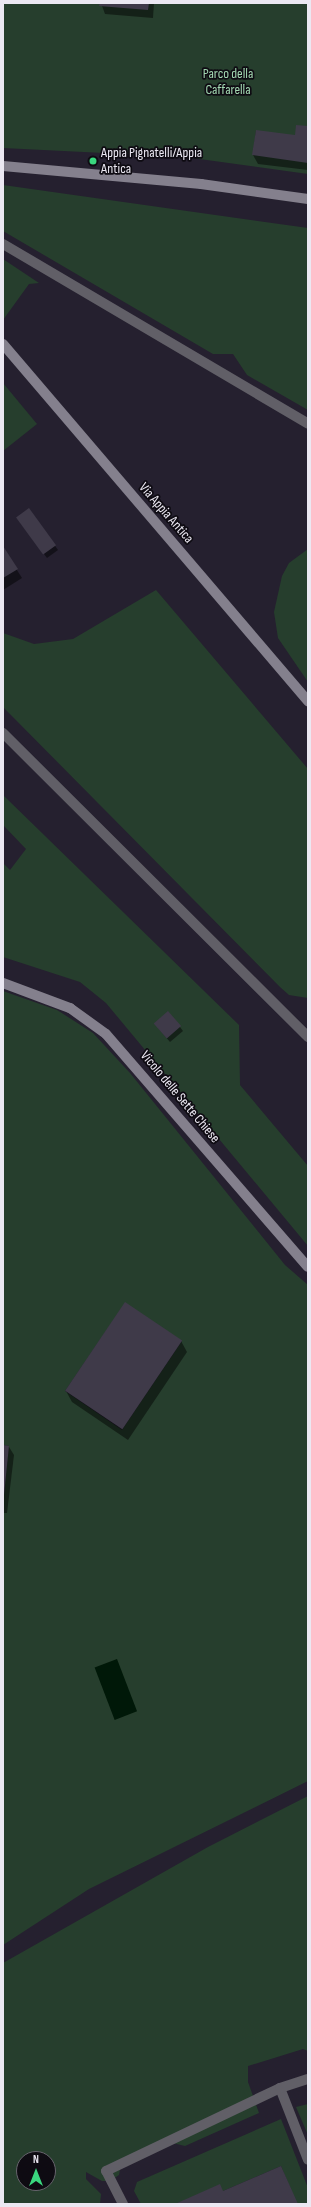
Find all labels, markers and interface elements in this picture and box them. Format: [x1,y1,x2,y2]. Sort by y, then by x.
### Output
park label: Parco della Caffarella [203,66,253,98]
place label: Appia Pignatelli/Appia Antica [101,145,202,178]
marker: Appia Pignatelli/Appia Antica [88,156,98,166]
street label: Via Appia Antica [135,479,197,547]
street label: Vicolo delle Sette Chiese [137,1048,223,1146]
north arrow [16,2151,56,2191]
text: N [33,2153,39,2166]

